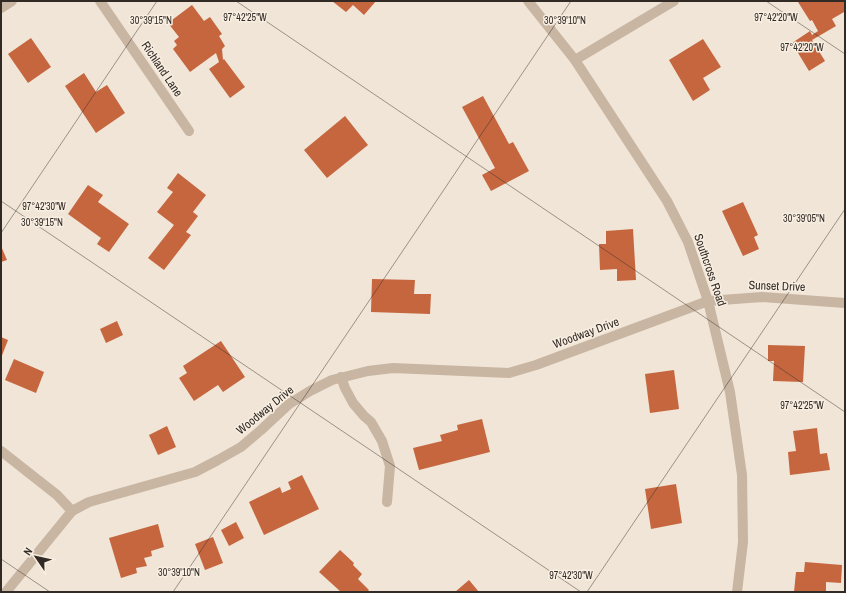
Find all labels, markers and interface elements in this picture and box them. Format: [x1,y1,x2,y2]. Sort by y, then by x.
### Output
text: 97°42'25"W [223,11,267,24]
text: 97°42'20"W [754,11,798,24]
text: 30°39'15"N [130,14,172,27]
text: 30°39'10"N [544,14,586,27]
street label: Richland Lane [138,38,186,100]
text: 97°42'20"W [780,41,824,54]
text: 97°42'30"W [22,200,66,213]
text: 30°39'05"N [783,212,825,225]
text: 30°39'15"N [21,216,63,229]
street label: Southcross Road [690,232,730,308]
street label: Sunset Drive [748,277,806,295]
street label: Woodway Drive [551,314,621,352]
street label: Woodway Drive [233,382,297,438]
text: 97°42'25"W [780,399,824,412]
north arrow [16,537,56,577]
text: N [20,545,35,558]
text: 30°39'10"N [158,566,200,579]
text: 97°42'30"W [549,569,593,582]

